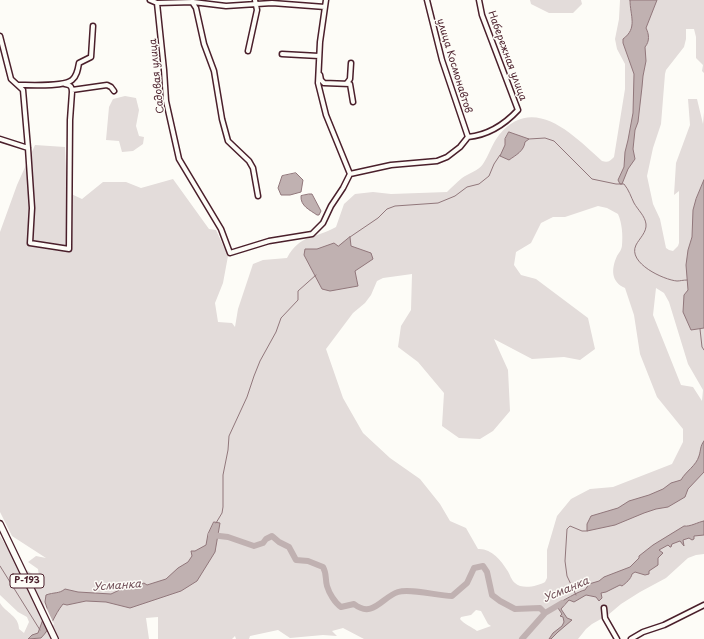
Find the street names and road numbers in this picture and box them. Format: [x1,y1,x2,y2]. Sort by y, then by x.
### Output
street label: Набережная улица [485,9,529,103]
street label: улица Космонавтов [434,17,474,115]
street label: Садовая улица [147,38,167,114]
road number: Р-193 [10,574,44,588]

